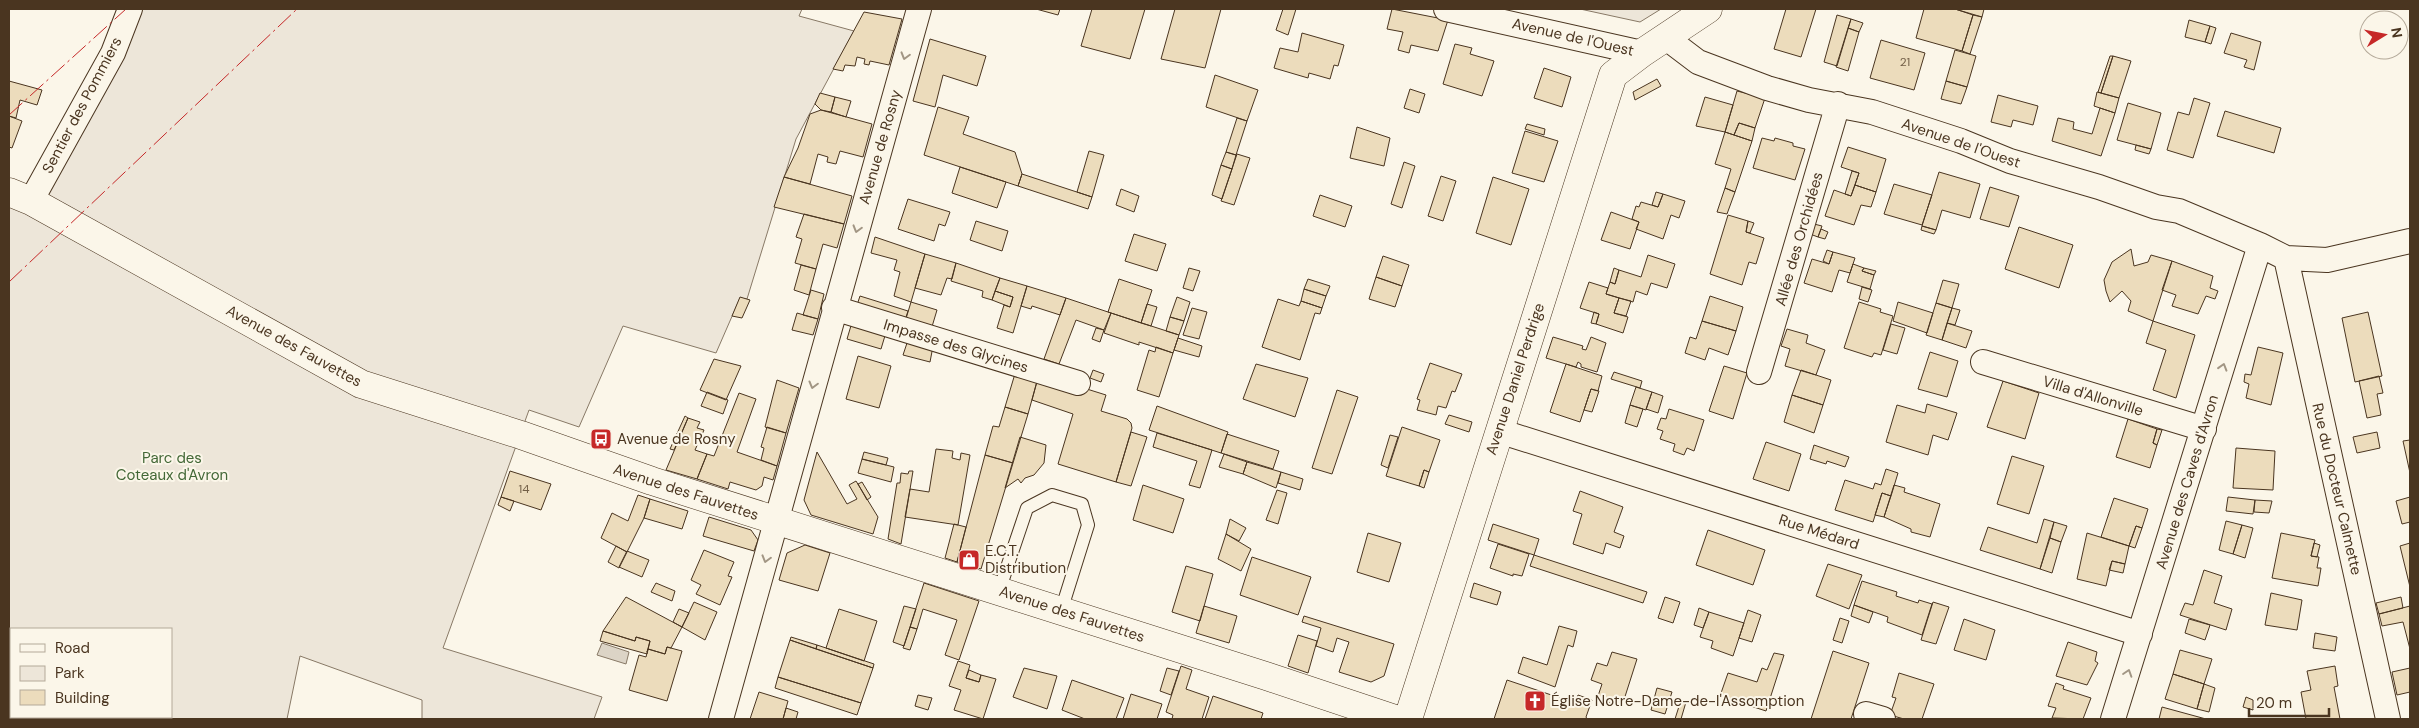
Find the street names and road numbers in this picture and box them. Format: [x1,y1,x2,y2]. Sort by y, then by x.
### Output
street label: Avenue de l'Ouest [1510,13,1636,61]
street label: Sentier des Pommiers [38,33,126,177]
street label: Avenue de Rosny [854,87,906,207]
street label: Avenue de l'Ouest [1899,113,2023,173]
street label: Allée des Orchidées [1770,170,1828,308]
street label: Avenue des Fauvettes [223,300,365,392]
street label: Avenue Daniel Perdrige [1481,300,1549,458]
street label: Impasse des Glycines [881,314,1031,378]
street label: Villa d'Allonville [2040,371,2146,421]
street label: Avenue des Caves d'Avron [2151,392,2223,572]
street label: Rue du Docteur Calmette [2307,401,2367,577]
street label: Avenue des Fauvettes [611,459,761,525]
street label: Rue Médard [1776,510,1862,554]
street label: Avenue des Fauvettes [997,581,1147,647]

